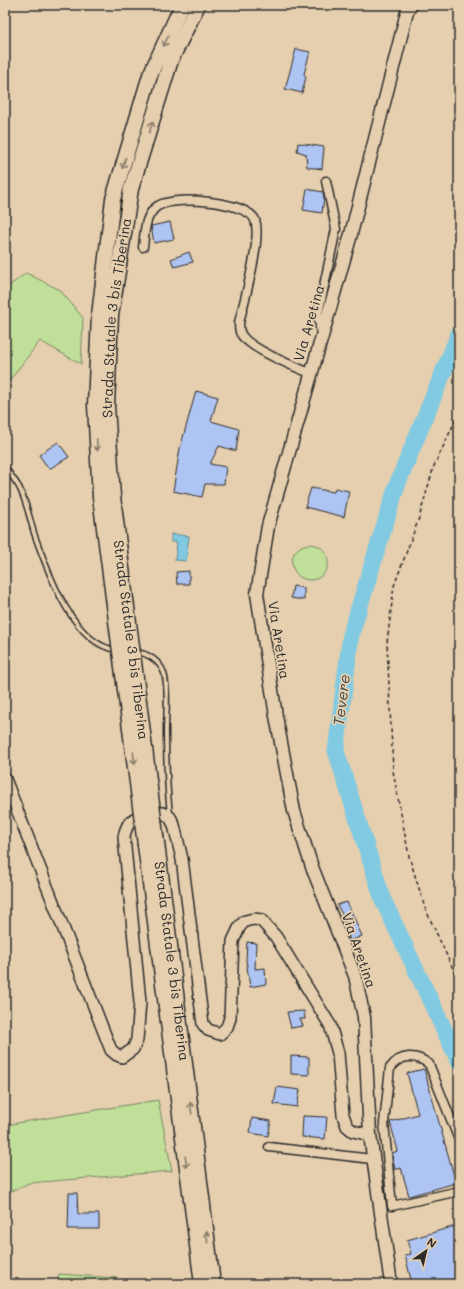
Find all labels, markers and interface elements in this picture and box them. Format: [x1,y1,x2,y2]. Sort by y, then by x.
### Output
one-way arrow [162,34,169,46]
one-way arrow [148,120,155,133]
one-way arrow [120,156,127,169]
street label: Strada Statale 3 bis Tiberina [97,216,135,418]
street label: Via Aretina [289,282,329,363]
one-way arrow [94,438,101,451]
street label: Strada Statale 3 bis Tiberina [110,539,154,741]
street label: Via Aretina [264,600,295,680]
water label: Tevere [328,673,354,727]
one-way arrow [130,751,138,764]
street label: Strada Statale 3 bis Tiberina [150,860,195,1062]
street label: Via Aretina [338,909,381,990]
one-way arrow [187,1102,195,1115]
one-way arrow [182,1155,190,1168]
one-way arrow [203,1231,211,1244]
north arrow [406,1231,446,1271]
text: N [424,1234,440,1251]

